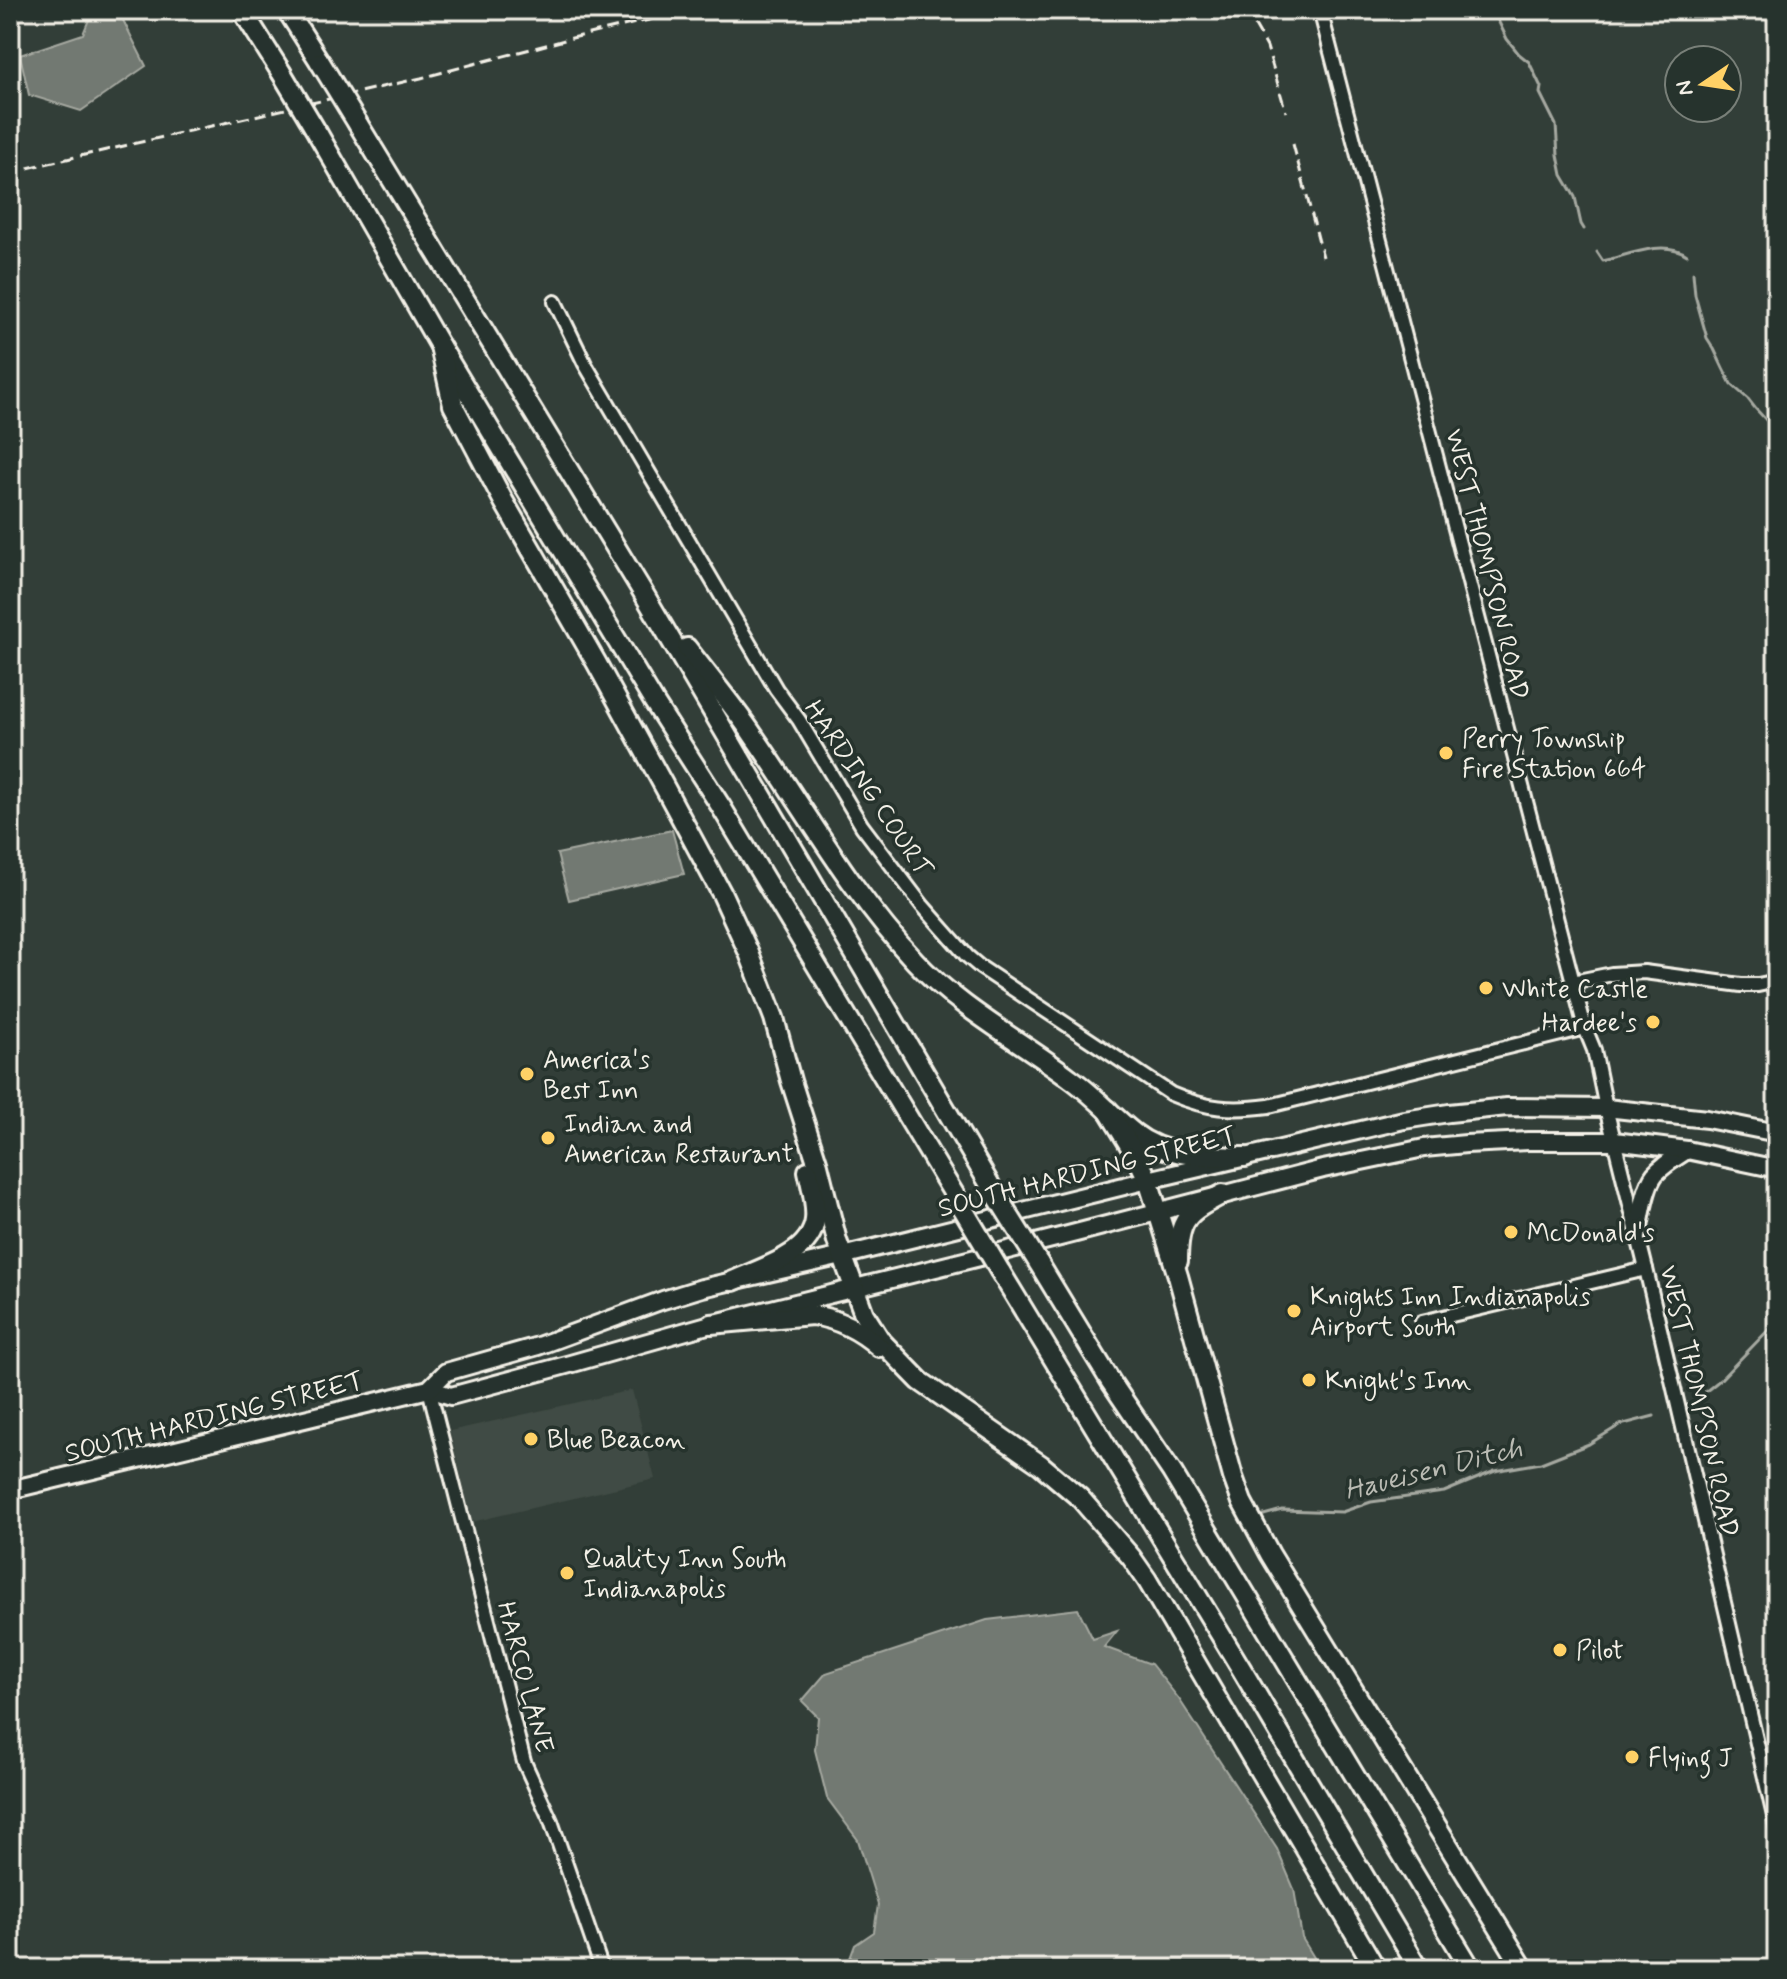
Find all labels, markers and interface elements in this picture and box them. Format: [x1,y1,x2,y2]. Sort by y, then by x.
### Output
north arrow [1663,44,1743,124]
text: N [1670,78,1701,98]
street label: WEST THOMPSON ROAD [1436,426,1536,703]
street label: HARDING COURT [796,694,940,885]
place label: Perry Township Fire Station 664 [1462,723,1646,787]
marker: Perry Township Fire Station 664 [1437,744,1455,762]
place label: White Castle [1502,973,1648,1007]
marker: White Castle [1477,979,1495,997]
place label: Hardee's [1542,1007,1637,1041]
marker: Hardee's [1644,1013,1662,1031]
place label: America's Best Inn [543,1044,650,1108]
marker: America's Best Inn [518,1065,536,1083]
place label: Indian and American Restaurant [564,1108,794,1172]
street label: SOUTH HARDING STREET [935,1119,1240,1227]
marker: Indian and American Restaurant [539,1129,557,1147]
place label: McDonald's [1527,1217,1655,1251]
marker: McDonald's [1502,1223,1520,1241]
street label: WEST THOMPSON ROAD [1650,1262,1746,1541]
place label: Knights Inn Indianapolis Airport South [1310,1281,1590,1345]
marker: Knights Inn Indianapolis Airport South [1285,1302,1303,1320]
street label: SOUTH HARDING STREET [62,1364,367,1472]
place label: Knight's Inn [1325,1365,1471,1401]
marker: Knight's Inn [1300,1371,1318,1389]
place label: Blue Beacon [547,1424,685,1458]
marker: Blue Beacon [522,1430,540,1448]
water label: Haueisen Ditch [1341,1430,1526,1510]
place label: Quality Inn South Indianapolis [583,1543,787,1607]
marker: Quality Inn South Indianapolis [558,1564,576,1582]
street label: HARCO LANE [488,1598,561,1757]
place label: Pilot [1576,1635,1624,1669]
marker: Pilot [1551,1641,1569,1659]
place label: Flying J [1648,1742,1733,1779]
marker: Flying J [1623,1748,1641,1766]

